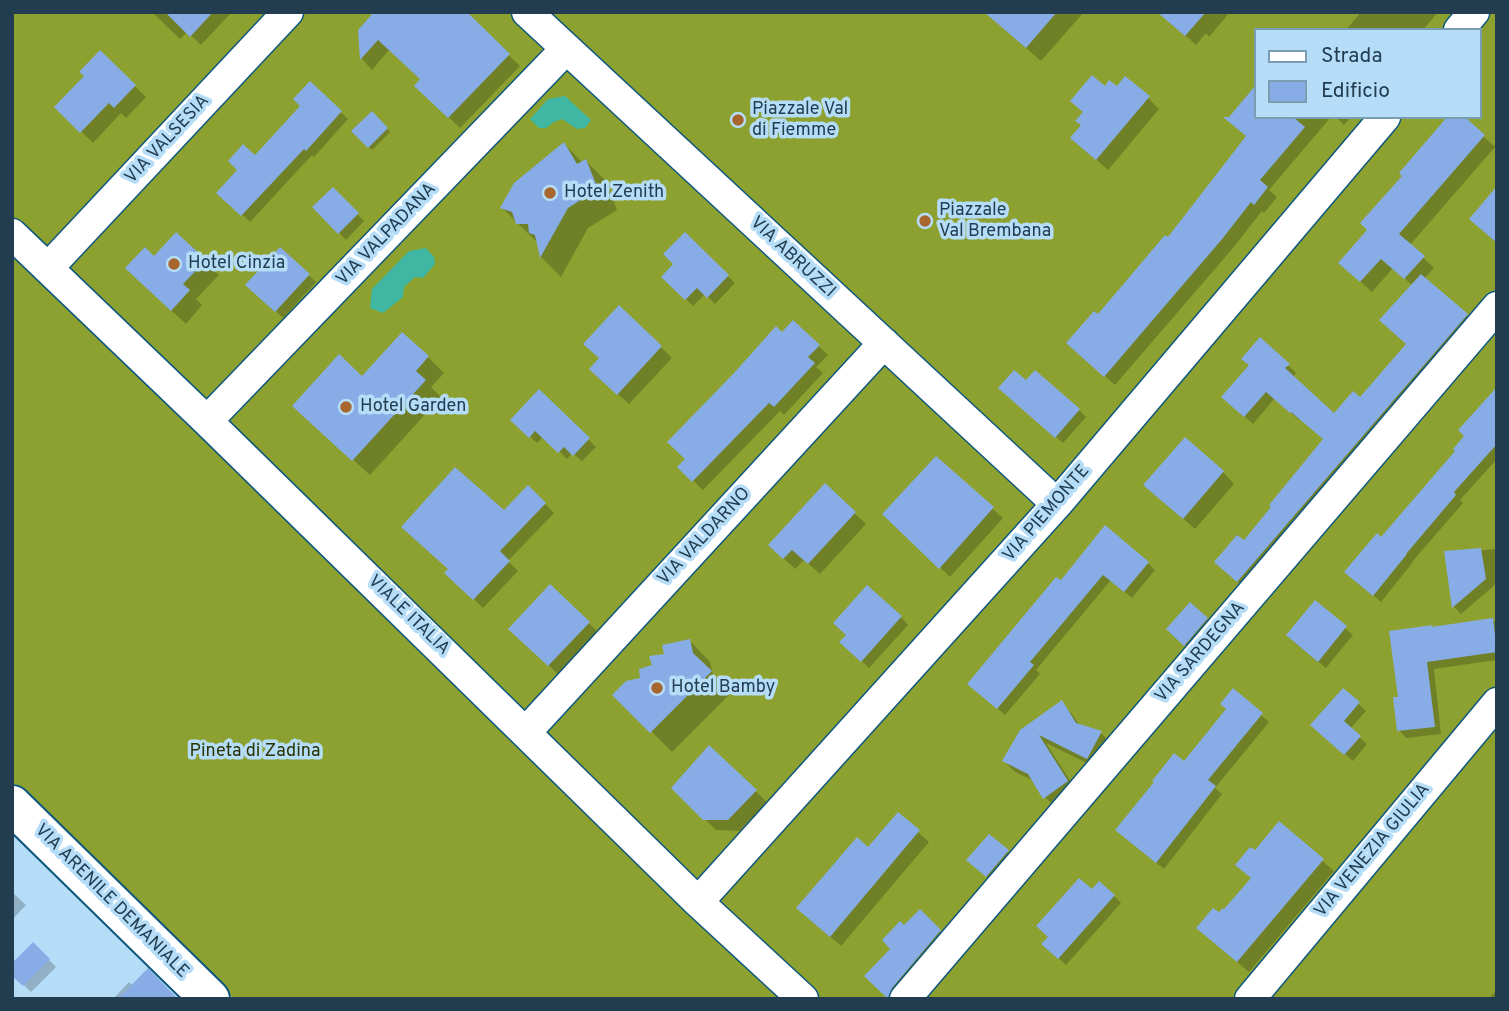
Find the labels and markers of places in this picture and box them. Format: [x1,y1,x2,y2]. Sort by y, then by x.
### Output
place label: Piazzale Val di Fiemme [752,99,848,142]
marker: Piazzale Val di Fiemme [730,112,746,128]
place label: Hotel Zenith [564,182,664,204]
marker: Hotel Zenith [542,185,558,201]
place label: Piazzale Val Brembana [939,200,1051,242]
marker: Piazzale Val Brembana [917,213,933,229]
place label: Hotel Cinzia [188,253,285,275]
marker: Hotel Cinzia [166,256,182,272]
place label: Hotel Garden [360,396,467,418]
marker: Hotel Garden [338,399,354,415]
place label: Hotel Bamby [671,677,775,699]
marker: Hotel Bamby [649,680,665,696]

